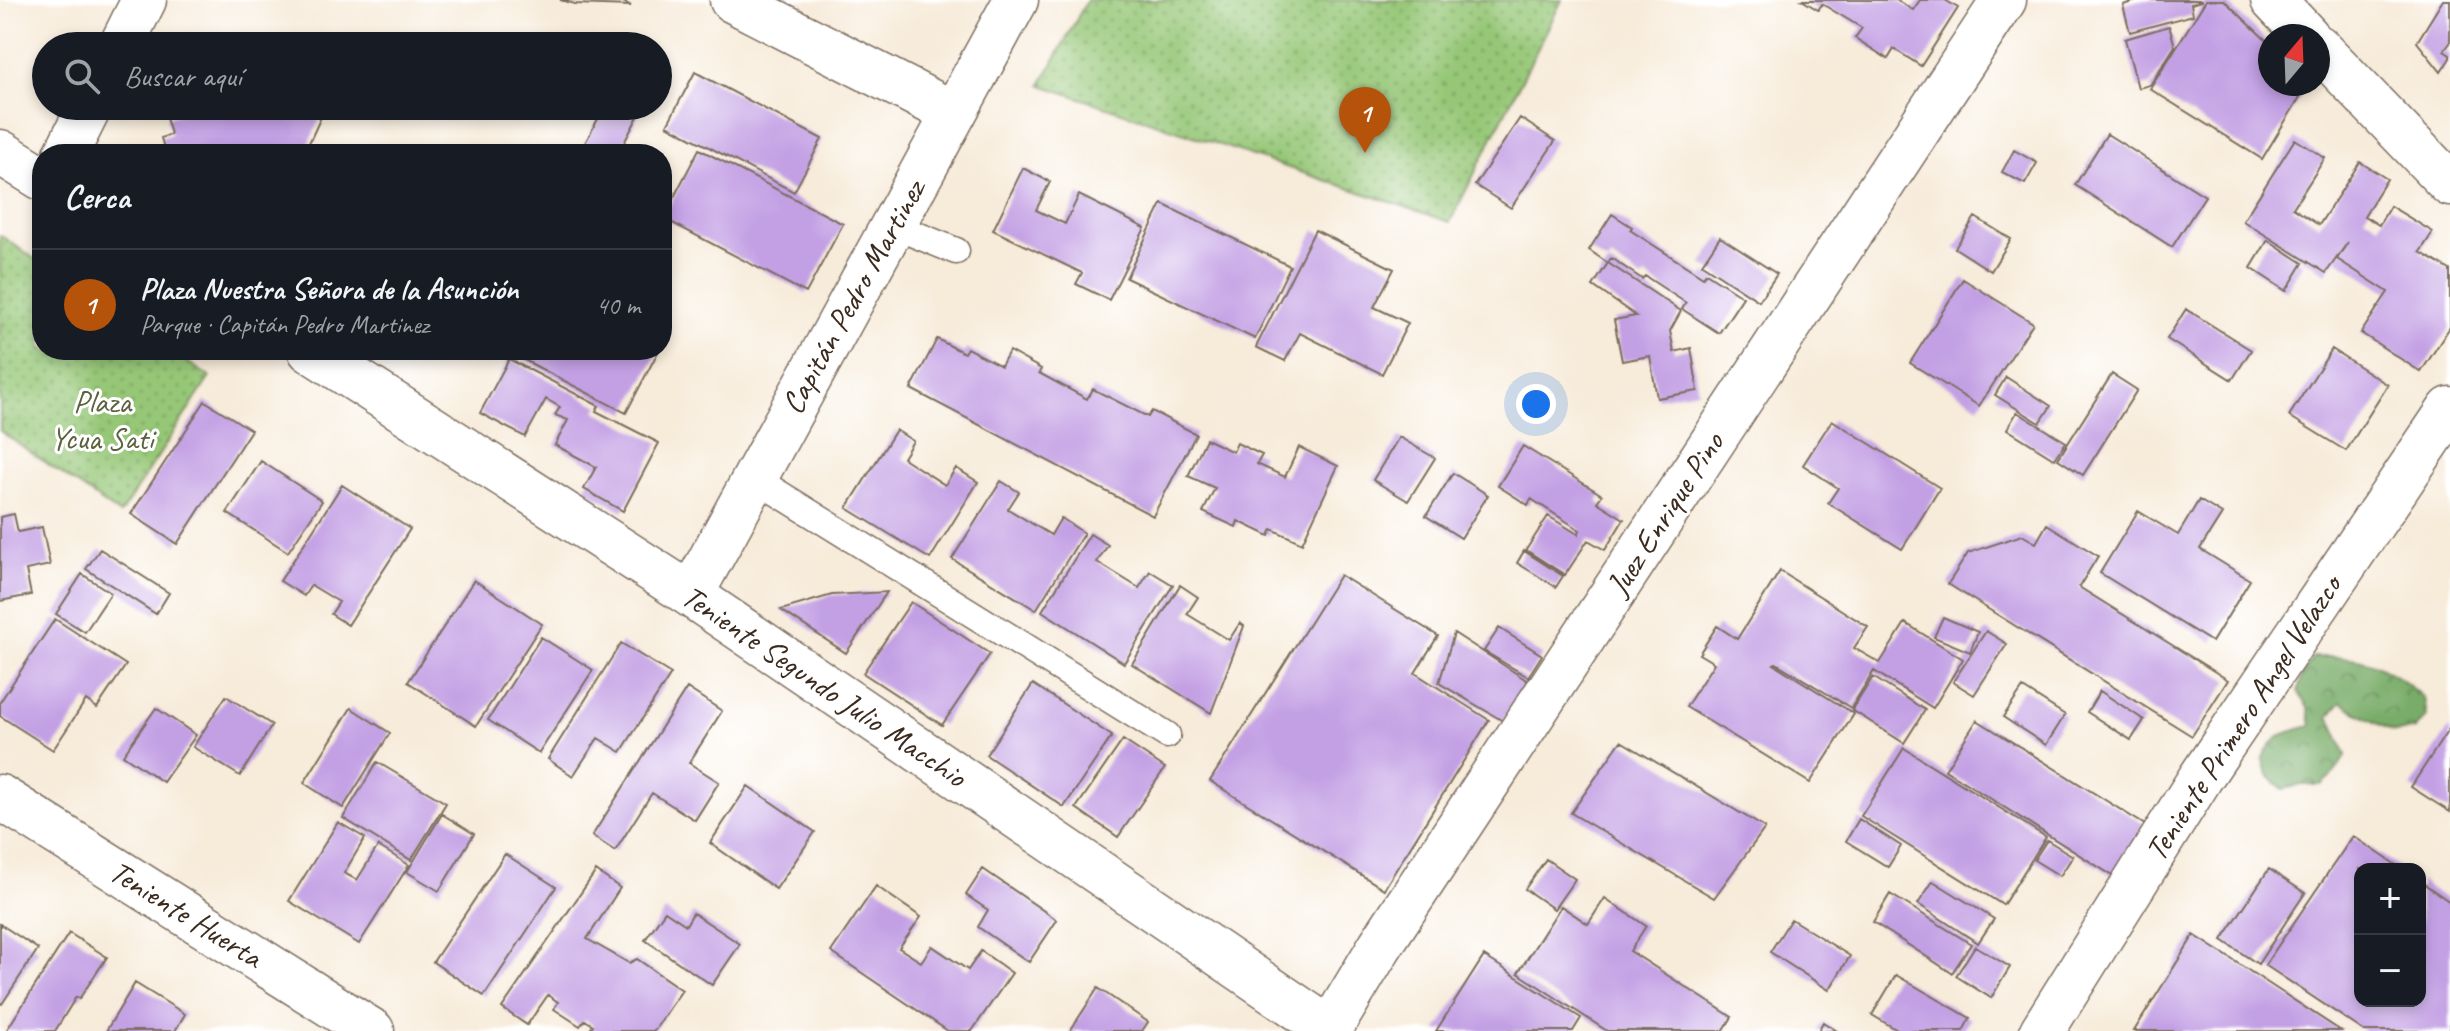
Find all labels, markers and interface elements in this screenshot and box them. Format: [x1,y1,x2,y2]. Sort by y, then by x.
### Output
north arrow [2258,24,2330,96]
search box [32,32,672,120]
icon: search [60,54,104,98]
text: Buscar aquí [124,57,242,95]
pin: 1 [1339,87,1391,153]
street label: Capitán Pedro Martinez [772,170,936,421]
text: Cerca [64,175,130,218]
text: Plaza Nuestra Señora de la Asunción [140,270,518,308]
text: 1 [84,289,96,322]
text: 40 m [596,289,640,322]
text: Parque · Capitán Pedro Martinez [140,308,429,341]
park label: Plaza Ycua Sati [50,381,158,459]
your location [1516,384,1556,424]
street label: Juez Enrique Pino [1596,423,1734,605]
street label: Teniente Primero Angel Velazco [2135,565,2353,868]
street label: Teniente Segundo Julio Macchio [674,575,976,797]
street label: Teniente Huerta [102,851,272,978]
map controls [2354,863,2426,1007]
button: + [2354,863,2426,935]
button: − [2354,935,2426,1007]

